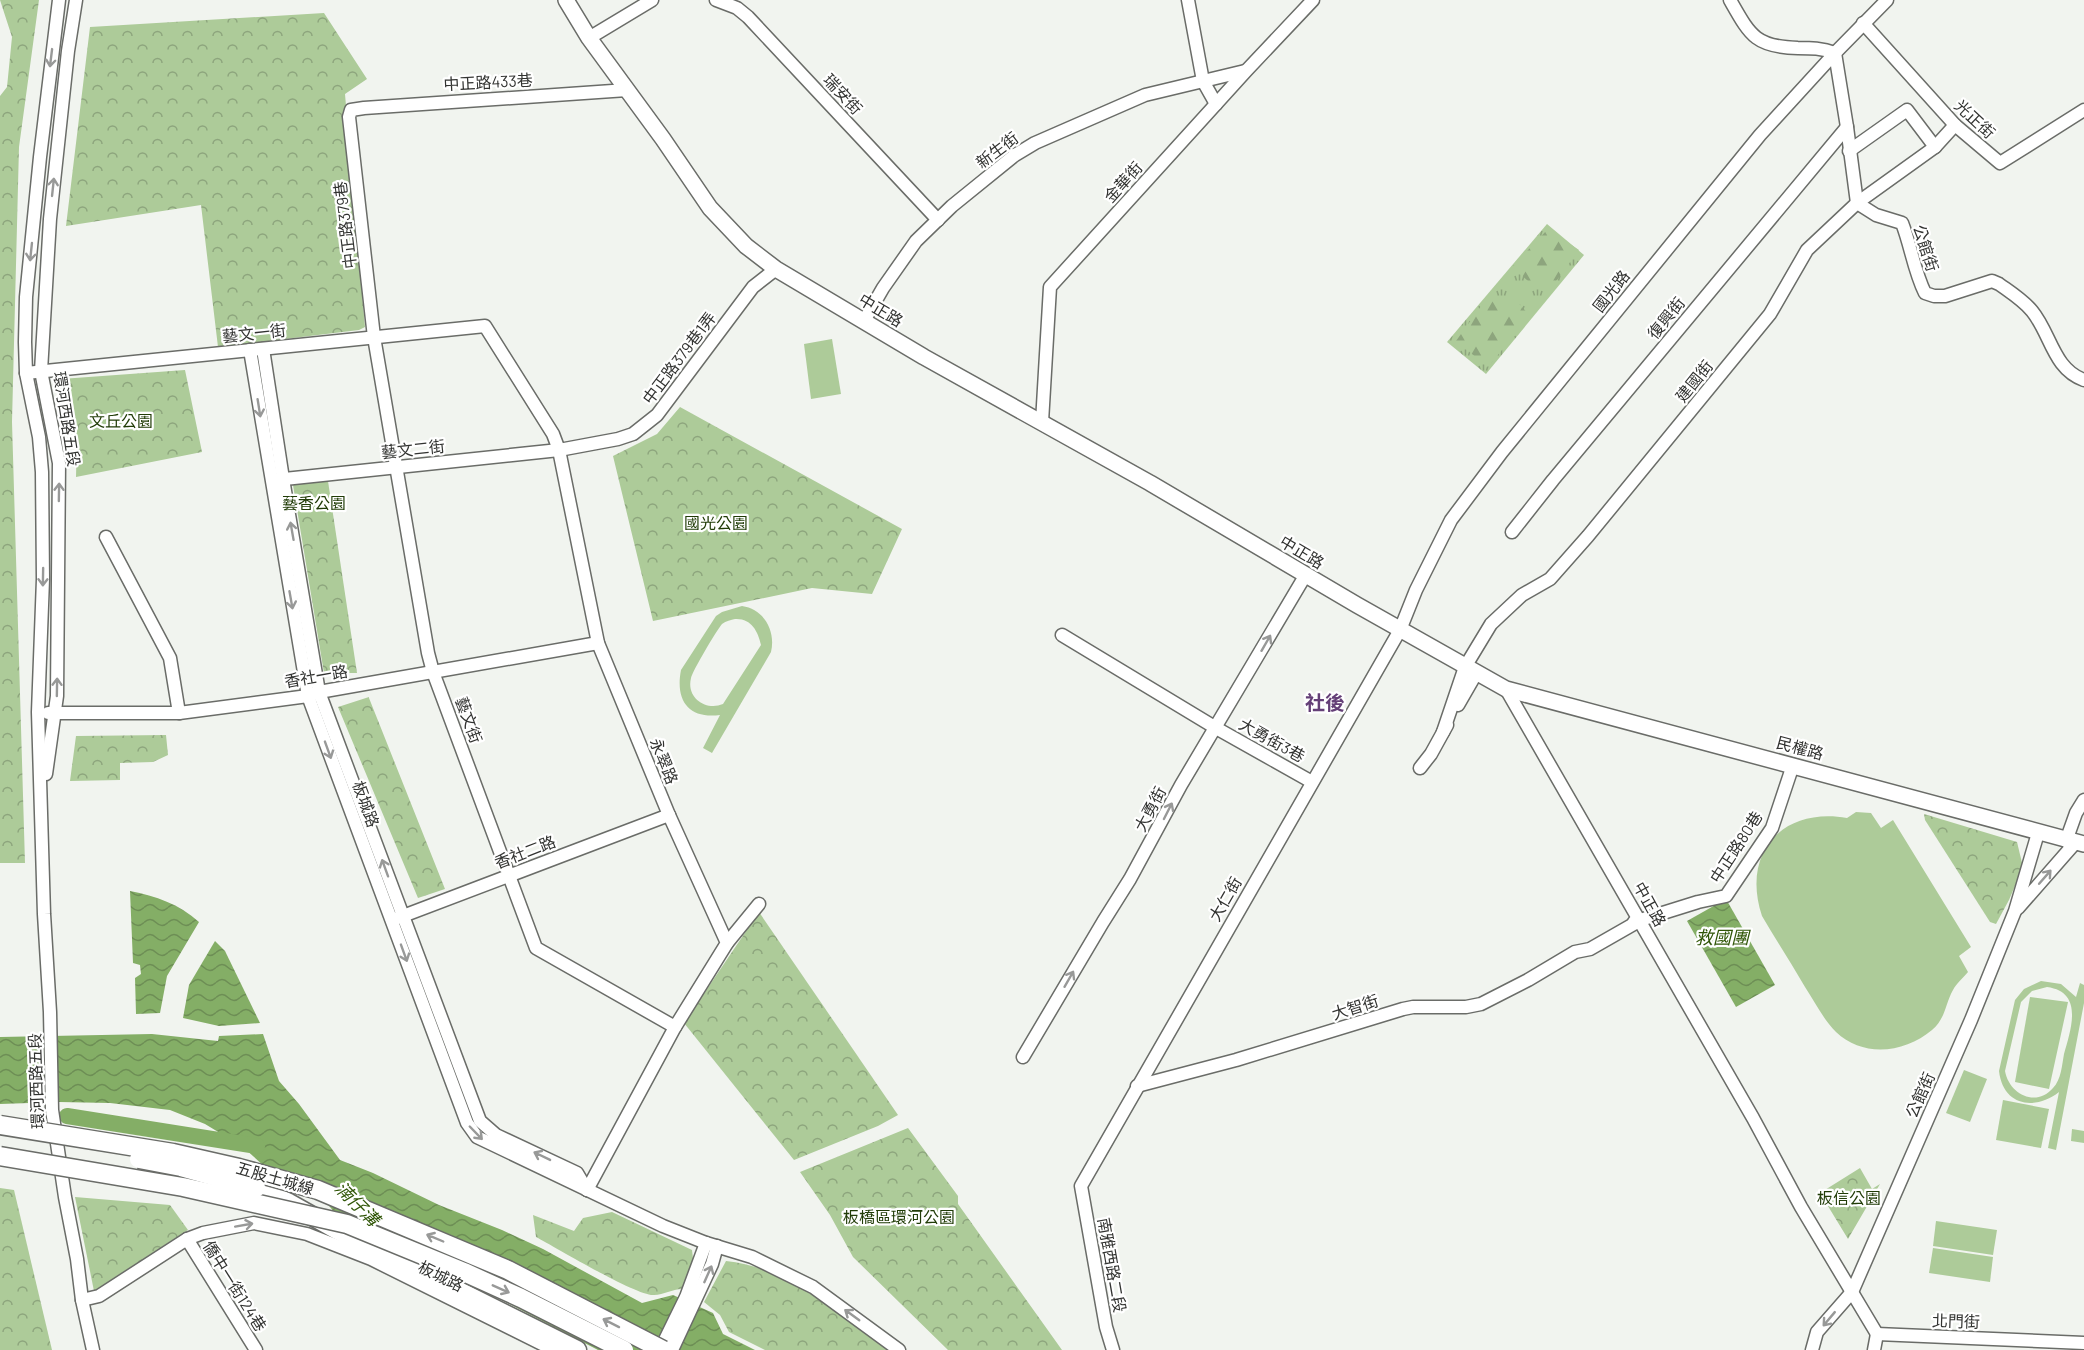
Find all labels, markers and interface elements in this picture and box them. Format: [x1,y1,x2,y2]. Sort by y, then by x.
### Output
one-way arrow [45,48,56,67]
street label: 中正路433巷 [443,70,533,93]
street label: 瑞安街 [820,70,867,118]
street label: 光正街 [1951,95,1999,142]
street label: 新生街 [972,128,1022,172]
street label: 金華街 [1100,157,1146,206]
one-way arrow [48,178,59,198]
street label: 中正路379巷 [330,180,359,270]
street label: 公館街 [1910,222,1943,274]
one-way arrow [25,241,36,261]
street label: 國光路 [1588,266,1633,315]
street label: 中正路 [856,289,907,330]
street label: 復興街 [1643,293,1688,342]
street label: 中正路379巷1弄 [638,308,719,407]
street label: 藝文一街 [221,320,287,345]
street label: 建國街 [1671,356,1716,405]
street label: 環河西路五段 [51,370,84,468]
one-way arrow [254,397,265,417]
park label: 文丘公園 [89,411,153,430]
street label: 藝文二街 [380,436,446,461]
one-way arrow [53,482,65,502]
park label: 藝香公園 [282,493,346,512]
park label: 國光公園 [684,513,748,532]
one-way arrow [286,521,297,541]
street label: 中正路 [1277,531,1328,572]
one-way arrow [37,566,48,586]
one-way arrow [286,590,297,609]
one-way arrow [1260,635,1272,652]
street label: 香社一路 [283,661,349,690]
one-way arrow [51,677,63,697]
district label: 社後 [1305,690,1345,714]
street label: 藝文街 [452,694,487,746]
street label: 大勇街3巷 [1236,714,1308,765]
street label: 民權路 [1774,732,1826,763]
street label: 永翠路 [647,735,682,787]
one-way arrow [324,741,335,759]
street label: 板城路 [349,778,384,830]
street label: 大勇街 [1130,783,1169,834]
one-way arrow [1162,803,1174,820]
street label: 中正路80巷 [1705,807,1766,886]
street label: 香社二路 [492,831,558,872]
one-way arrow [378,859,389,878]
one-way arrow [2038,870,2052,885]
street label: 大仁街 [1204,873,1245,924]
street label: 中正路 [1630,878,1670,929]
water label: 救國團 [1695,926,1751,948]
one-way arrow [399,943,410,962]
one-way arrow [1063,971,1075,988]
street label: 大智街 [1329,990,1381,1023]
street label: 環河西路五段 [24,1033,47,1129]
street label: 公館街 [1901,1069,1938,1121]
one-way arrow [469,1125,483,1140]
one-way arrow [533,1150,551,1162]
street label: 五股土城線 [234,1157,316,1198]
water label: 湳仔溝 [331,1176,387,1232]
park label: 板信公園 [1817,1188,1881,1207]
park label: 板橋區環河公園 [843,1207,955,1226]
street label: 南雅西路二段 [1095,1216,1130,1314]
one-way arrow [233,1219,253,1230]
one-way arrow [427,1232,445,1243]
street label: 僑中一街124巷 [200,1237,271,1334]
street label: 板城路 [415,1256,467,1295]
one-way arrow [702,1266,714,1284]
one-way arrow [491,1283,509,1295]
one-way arrow [844,1309,860,1322]
street label: 北門街 [1932,1310,1980,1331]
one-way arrow [1822,1311,1835,1327]
one-way arrow [603,1317,620,1329]

